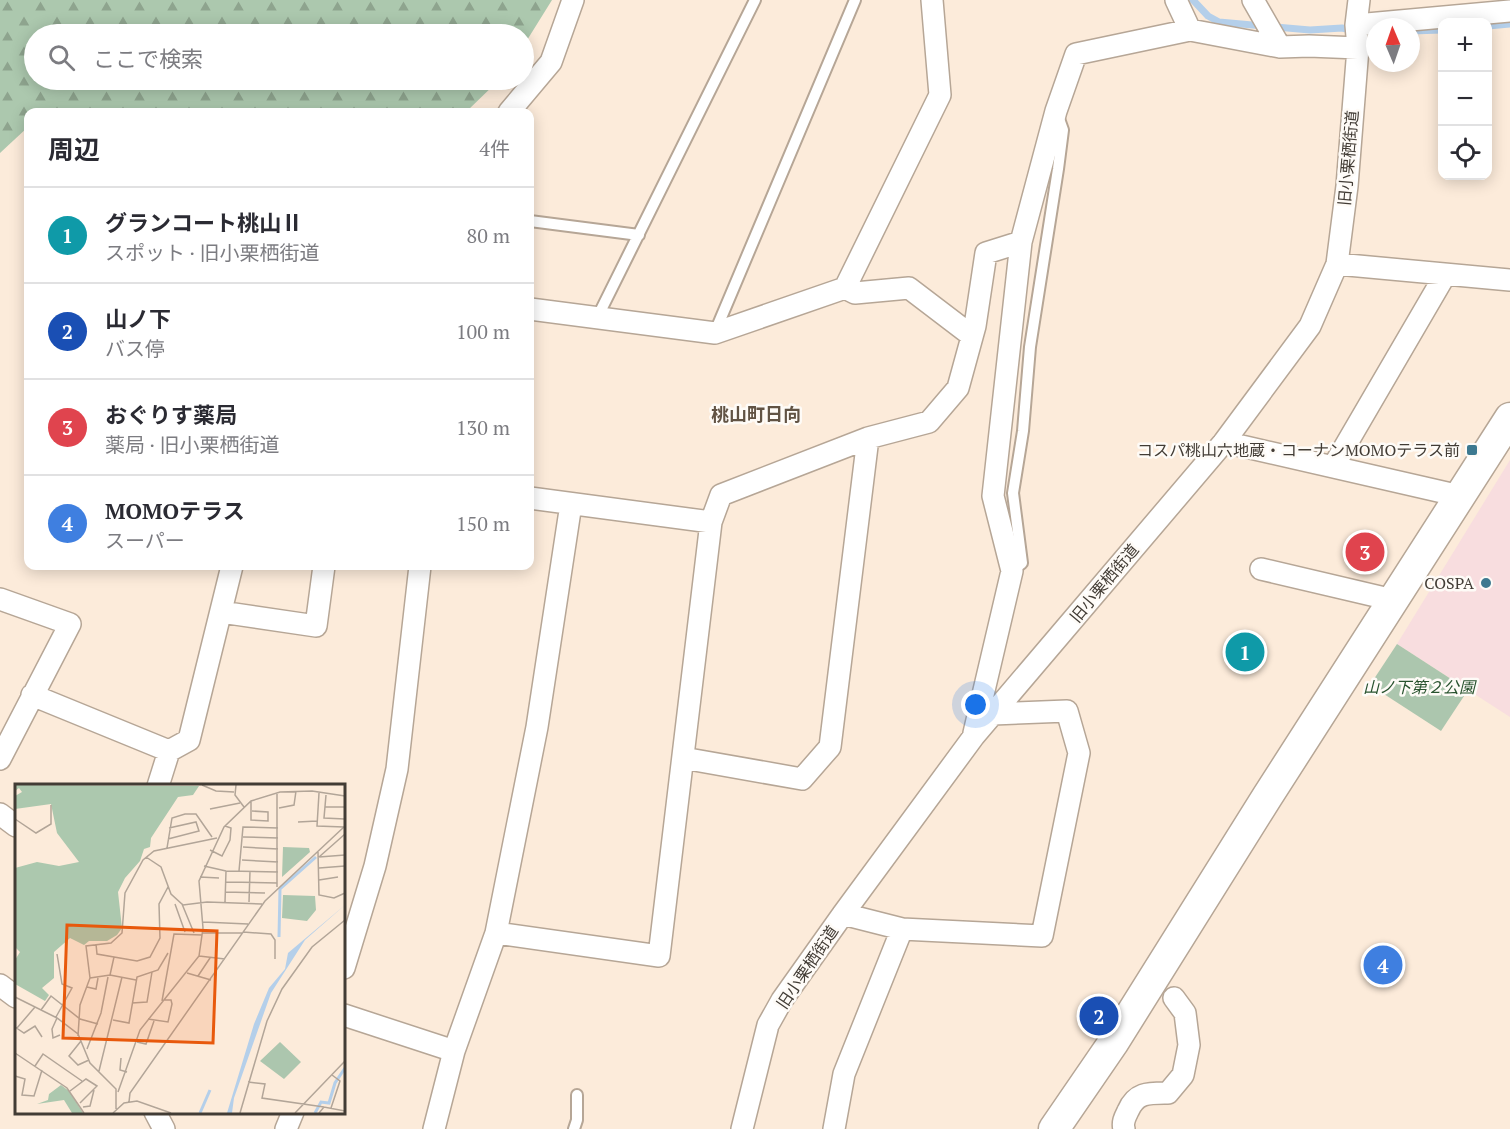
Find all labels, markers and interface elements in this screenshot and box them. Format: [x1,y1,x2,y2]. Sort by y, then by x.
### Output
north arrow [1366,18,1420,72]
map controls [1438,18,1492,180]
button: + [1438,18,1492,72]
search box [24,24,534,90]
icon: search [45,41,78,74]
text: ここで検索 [93,44,203,73]
button: − [1438,72,1492,126]
street label: 旧小栗栖街道 [1333,109,1363,207]
button: locate [1438,126,1492,180]
text: 周辺 [48,132,100,166]
text: 4件 [479,135,510,162]
text: グランコート桃山Ⅱ [105,208,303,237]
text: 1 [62,222,73,249]
text: 80 m [467,222,510,249]
text: スポット · 旧小栗栖街道 [105,239,320,266]
text: 山ノ下 [105,304,171,333]
text: 2 [62,318,73,345]
text: 100 m [456,318,510,345]
text: バス停 [105,335,165,362]
text: おぐりす薬局 [105,400,237,429]
district label: 桃山町日向 [711,402,801,426]
text: 3 [62,414,73,441]
text: 130 m [456,414,510,441]
text: 薬局 · 旧小栗栖街道 [105,431,280,458]
place label: コスパ桃山六地蔵・コーナンMOMOテラス前 [1137,439,1460,461]
marker: コスパ桃山六地蔵・コーナンMOMOテラス前 [1465,443,1479,457]
text: MOMOテラス [105,496,245,525]
text: 4 [62,510,73,537]
text: 150 m [456,510,510,537]
text: スーパー [105,527,185,554]
pin: 3 [1346,530,1384,574]
street label: 旧小栗栖街道 [1065,539,1143,627]
place label: COSPA [1424,572,1474,594]
marker: COSPA [1479,576,1493,590]
pin: 1 [1226,630,1264,674]
park label: 山ノ下第２公園 [1363,676,1477,698]
your location [961,690,990,719]
inset map [15,784,345,1114]
street label: 旧小栗栖街道 [771,921,843,1013]
pin: 4 [1364,942,1402,988]
pin: 2 [1080,994,1118,1038]

